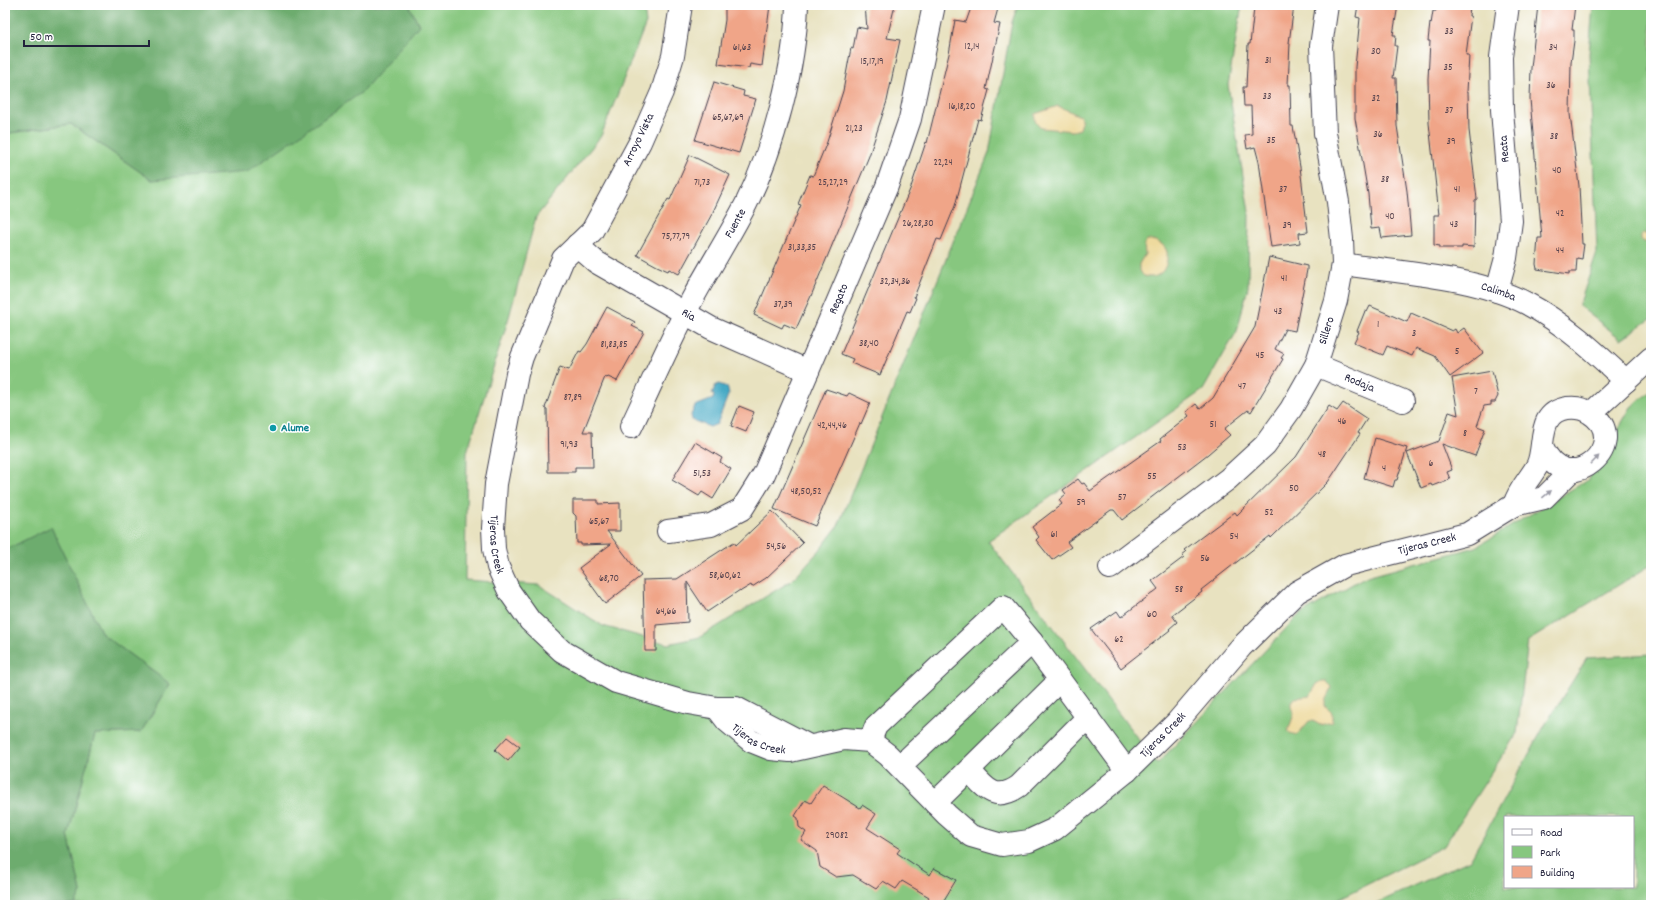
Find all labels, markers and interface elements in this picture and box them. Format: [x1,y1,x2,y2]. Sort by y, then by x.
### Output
scale bar [24,22,149,48]
house number: 33 [1445,25,1453,39]
text: 50 m [30,29,53,46]
house number: 12,14 [965,40,979,54]
house number: 61,63 [733,41,751,55]
house number: 34 [1549,41,1557,55]
house number: 30 [1371,45,1381,59]
house number: 31 [1265,54,1271,68]
house number: 15,17,19 [860,55,884,69]
house number: 35 [1443,61,1453,75]
house number: 36 [1546,79,1556,93]
house number: 33 [1263,90,1271,104]
house number: 32 [1372,92,1380,106]
house number: 16,18,20 [949,100,975,114]
house number: 37 [1445,104,1453,118]
street label: Arroyo Vista [619,110,659,169]
house number: 65,67,69 [712,111,744,125]
house number: 21,23 [845,122,863,136]
house number: 36 [1373,128,1383,142]
house number: 38 [1550,130,1558,144]
house number: 35 [1266,134,1276,148]
house number: 39 [1446,135,1456,149]
street label: Reata [1496,135,1514,163]
house number: 22,24 [933,156,953,170]
house number: 40 [1552,164,1562,178]
house number: 38 [1381,173,1389,187]
house number: 71,73 [694,176,710,190]
house number: 25,27,29 [818,176,848,190]
house number: 37 [1279,183,1287,197]
house number: 41 [1454,183,1460,197]
street label: Fuente [721,206,750,241]
house number: 42 [1556,207,1564,221]
house number: 40 [1385,210,1395,224]
house number: 26,28,30 [902,217,934,231]
house number: 43 [1450,218,1458,232]
house number: 39 [1282,219,1292,233]
house number: 75,77,79 [662,230,690,244]
house number: 31,33,35 [788,241,817,255]
house number: 44 [1556,244,1564,258]
house number: 41 [1281,272,1287,286]
house number: 32,34,36 [880,275,910,289]
street label: Calimba [1479,278,1519,306]
street label: Regato [825,281,853,317]
house number: 37,39 [773,298,793,312]
street label: Ria [678,304,699,326]
house number: 43 [1274,305,1282,319]
street label: Sillero [1314,315,1339,347]
house number: 1 [1377,318,1379,332]
house number: 3 [1412,327,1416,341]
house number: 38,40 [859,337,879,351]
house number: 81,83,85 [600,338,628,352]
house number: 5 [1455,345,1460,359]
house number: 45 [1256,349,1265,363]
street label: Rodaja [1342,369,1377,397]
house number: 47 [1238,380,1246,394]
house number: 7 [1474,385,1478,399]
house number: 87,89 [564,391,582,405]
house number: 46 [1337,415,1347,429]
house number: 51 [1210,418,1216,432]
house number: 42,44,46 [817,419,847,433]
place label: Alume [281,420,310,437]
marker: Alume [268,423,278,433]
house number: 8 [1463,427,1467,441]
house number: 91,93 [560,438,578,452]
house number: 53 [1177,441,1187,455]
house number: 48 [1318,448,1326,462]
one-way arrow [1590,455,1600,465]
house number: 6 [1429,457,1434,471]
house number: 4 [1382,462,1386,476]
house number: 51,53 [693,467,711,481]
house number: 55 [1147,470,1157,484]
house number: 50 [1289,482,1299,496]
house number: 48,50,52 [790,485,822,499]
one-way arrow [1541,490,1552,499]
house number: 57 [1118,491,1126,505]
house number: 59 [1076,496,1086,510]
house number: 52 [1265,506,1274,520]
street label: Tijeras Creek [484,514,509,577]
house number: 65,67 [589,515,609,529]
house number: 61 [1050,528,1058,542]
street label: Tijeras Creek [1396,529,1458,560]
house number: 54 [1230,530,1238,544]
house number: 54,56 [766,540,786,554]
house number: 56 [1200,552,1210,566]
house number: 58,60,62 [709,569,741,583]
house number: 68,70 [599,572,619,586]
house number: 58 [1175,583,1183,597]
house number: 64,66 [656,605,676,619]
house number: 60 [1147,608,1157,622]
house number: 62 [1114,633,1124,647]
street label: Tijeras Creek [1136,708,1190,762]
street label: Tijeras Creek [728,720,786,759]
legend [1504,816,1634,888]
text: Road [1540,825,1562,842]
house number: 29082 [826,829,848,843]
text: Park [1540,845,1561,862]
text: Building [1540,865,1575,882]

